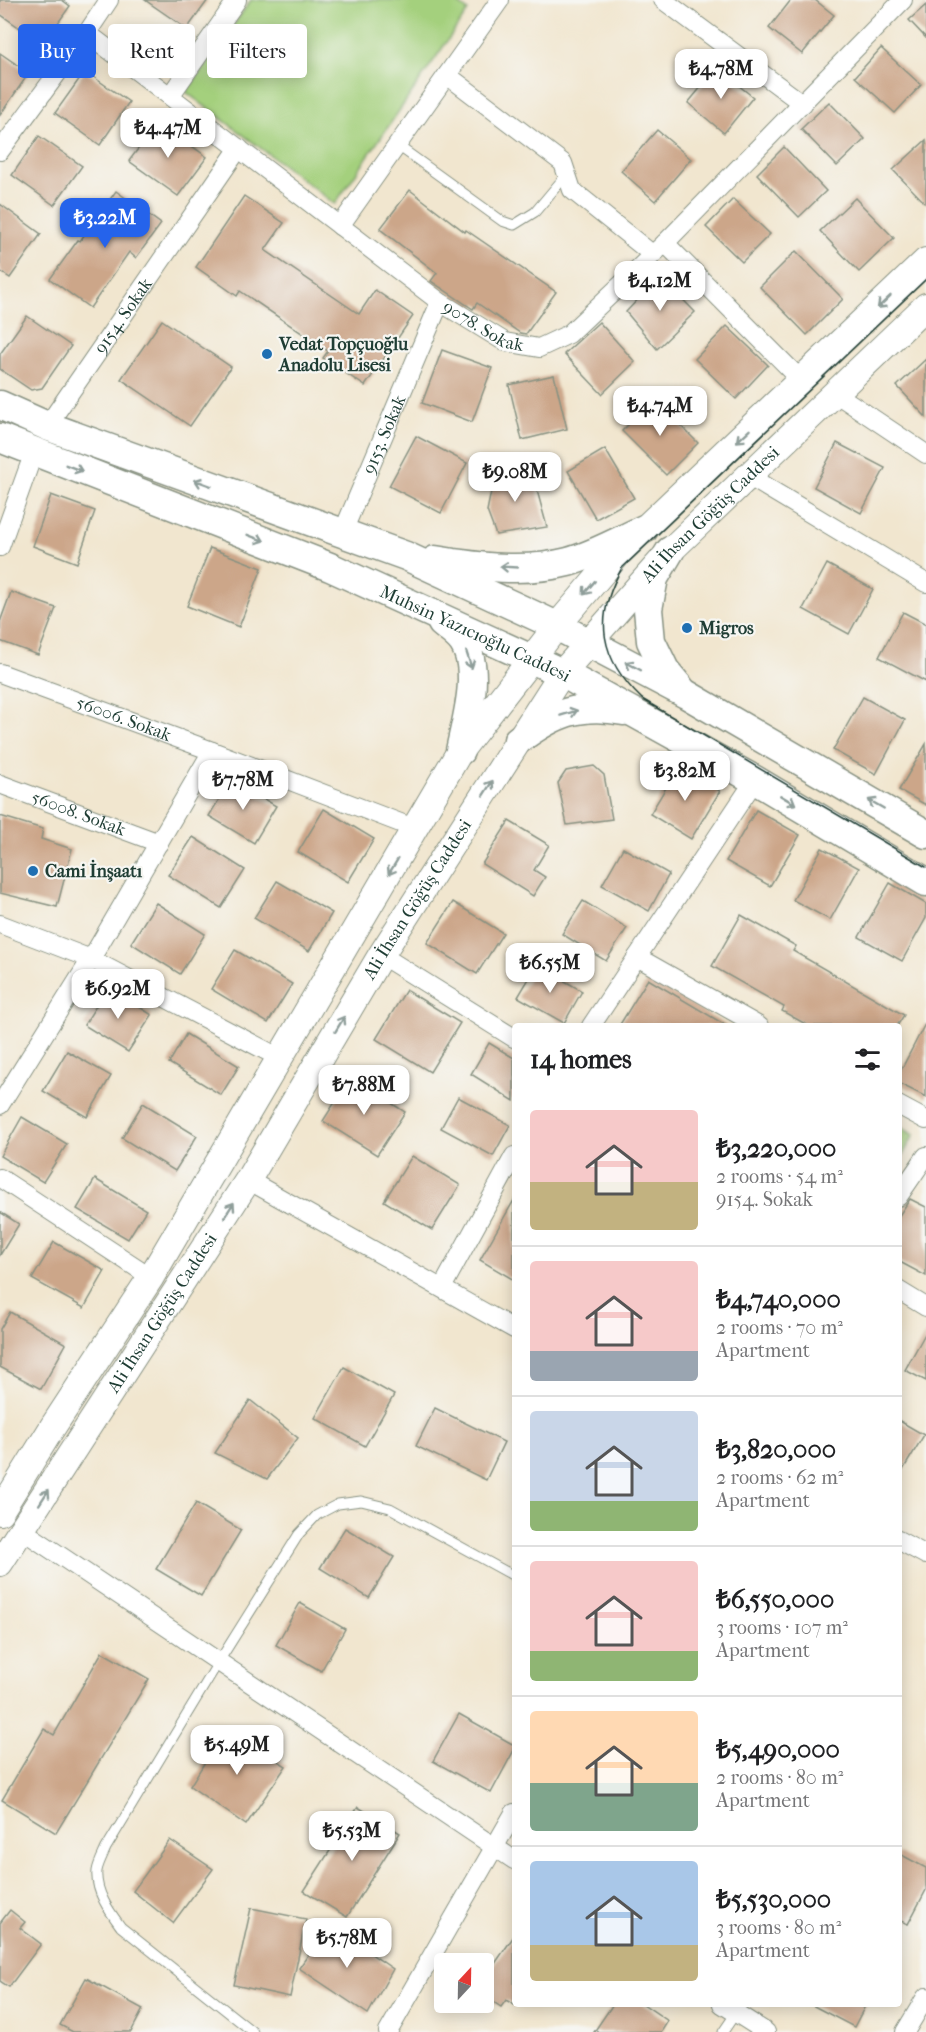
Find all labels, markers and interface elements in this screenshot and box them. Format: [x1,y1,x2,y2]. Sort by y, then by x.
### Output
chip: Buy [18,24,96,78]
chip: Rent [108,24,195,78]
chip: Filters [207,24,307,78]
pin: ₺4.78M [672,49,770,100]
text: ₺4.78M [689,57,753,80]
pin: ₺4.47M [119,108,217,159]
text: ₺4.47M [134,116,202,139]
pin: ₺3.22M [56,198,154,249]
text: ₺3.22M [74,206,136,229]
pin: ₺4.12M [611,261,709,312]
text: ₺4.12M [628,269,692,292]
street label: 9154. Sokak [90,273,157,358]
one-way arrow [876,295,891,309]
street label: 9078. Sokak [439,296,526,356]
place label: Vedat Topçuoğlu Anadolu Lisesi [278,334,409,376]
marker: Vedat Topçuoğlu Anadolu Lisesi [260,347,274,361]
pin: ₺4.74M [611,386,709,437]
street label: 9153. Sokak [358,391,410,477]
text: ₺4.74M [627,394,693,417]
one-way arrow [735,429,750,444]
street label: Ali İhsan Göğüş Caddesi [636,441,784,587]
pin: ₺9.08M [466,452,564,503]
text: ₺9.08M [482,460,548,483]
one-way arrow [64,463,83,474]
one-way arrow [194,477,213,488]
one-way arrow [246,533,264,544]
one-way arrow [500,562,520,573]
one-way arrow [583,580,596,596]
street label: Muhsin Yazıcıoğlu Caddesi [377,581,575,686]
place label: Migros [698,618,754,639]
marker: Migros [680,621,694,635]
one-way arrow [464,650,475,669]
one-way arrow [625,660,643,671]
street label: 56006. Sokak [73,692,175,746]
one-way arrow [559,706,578,717]
pin: ₺3.82M [636,751,734,802]
text: ₺3.82M [654,759,716,782]
pin: ₺7.78M [194,760,292,811]
text: ₺7.78M [212,768,274,791]
one-way arrow [481,779,494,796]
street label: 56008. Sokak [29,786,129,841]
one-way arrow [779,794,796,806]
one-way arrow [867,798,884,810]
street label: Ali İhsan Göğüş Caddesi [358,815,476,984]
one-way arrow [387,858,399,875]
place label: Cami İnşaatı [45,859,143,882]
marker: Cami İnşaatı [26,864,40,878]
pin: ₺6.55M [501,943,599,994]
text: ₺6.55M [520,951,580,974]
pin: ₺6.92M [69,969,167,1020]
text: ₺6.92M [86,977,150,1000]
one-way arrow [335,1016,347,1033]
icon: filters [851,1043,884,1076]
text: 14 homes [530,1044,632,1075]
pin: ₺7.88M [315,1065,413,1116]
text: ₺7.88M [332,1073,396,1096]
text: ₺3,220,000 [716,1133,836,1164]
icon: home [578,1134,650,1206]
text: 2 rooms · 54 m² [716,1165,843,1188]
text: 9154. Sokak [716,1188,813,1211]
one-way arrow [224,1202,236,1219]
street label: Ali İhsan Göğüş Caddesi [102,1229,222,1397]
text: ₺4,740,000 [716,1284,841,1315]
icon: home [578,1285,650,1357]
text: 2 rooms · 70 m² [716,1316,843,1339]
text: Apartment [716,1339,810,1362]
text: ₺3,820,000 [716,1434,836,1465]
icon: home [578,1435,650,1507]
text: 2 rooms · 62 m² [716,1466,843,1489]
one-way arrow [38,1489,50,1506]
text: Apartment [716,1489,810,1512]
text: ₺6,550,000 [716,1584,834,1615]
icon: home [578,1585,650,1657]
text: 3 rooms · 107 m² [716,1616,848,1639]
text: Apartment [716,1639,810,1662]
pin: ₺5.49M [188,1725,286,1776]
text: ₺5.49M [204,1733,270,1756]
text: ₺5,490,000 [716,1734,840,1765]
icon: home [578,1735,650,1807]
text: 2 rooms · 80 m² [716,1766,843,1789]
text: Apartment [716,1789,810,1812]
pin: ₺5.53M [303,1811,401,1862]
text: ₺5.53M [323,1819,381,1842]
text: ₺5,530,000 [716,1884,831,1915]
icon: home [578,1885,650,1957]
text: 3 rooms · 80 m² [716,1916,841,1939]
pin: ₺5.78M [298,1918,396,1969]
text: ₺5.78M [317,1926,377,1949]
text: Apartment [716,1939,810,1962]
north arrow [434,1953,494,2013]
map controls [434,1953,494,2013]

